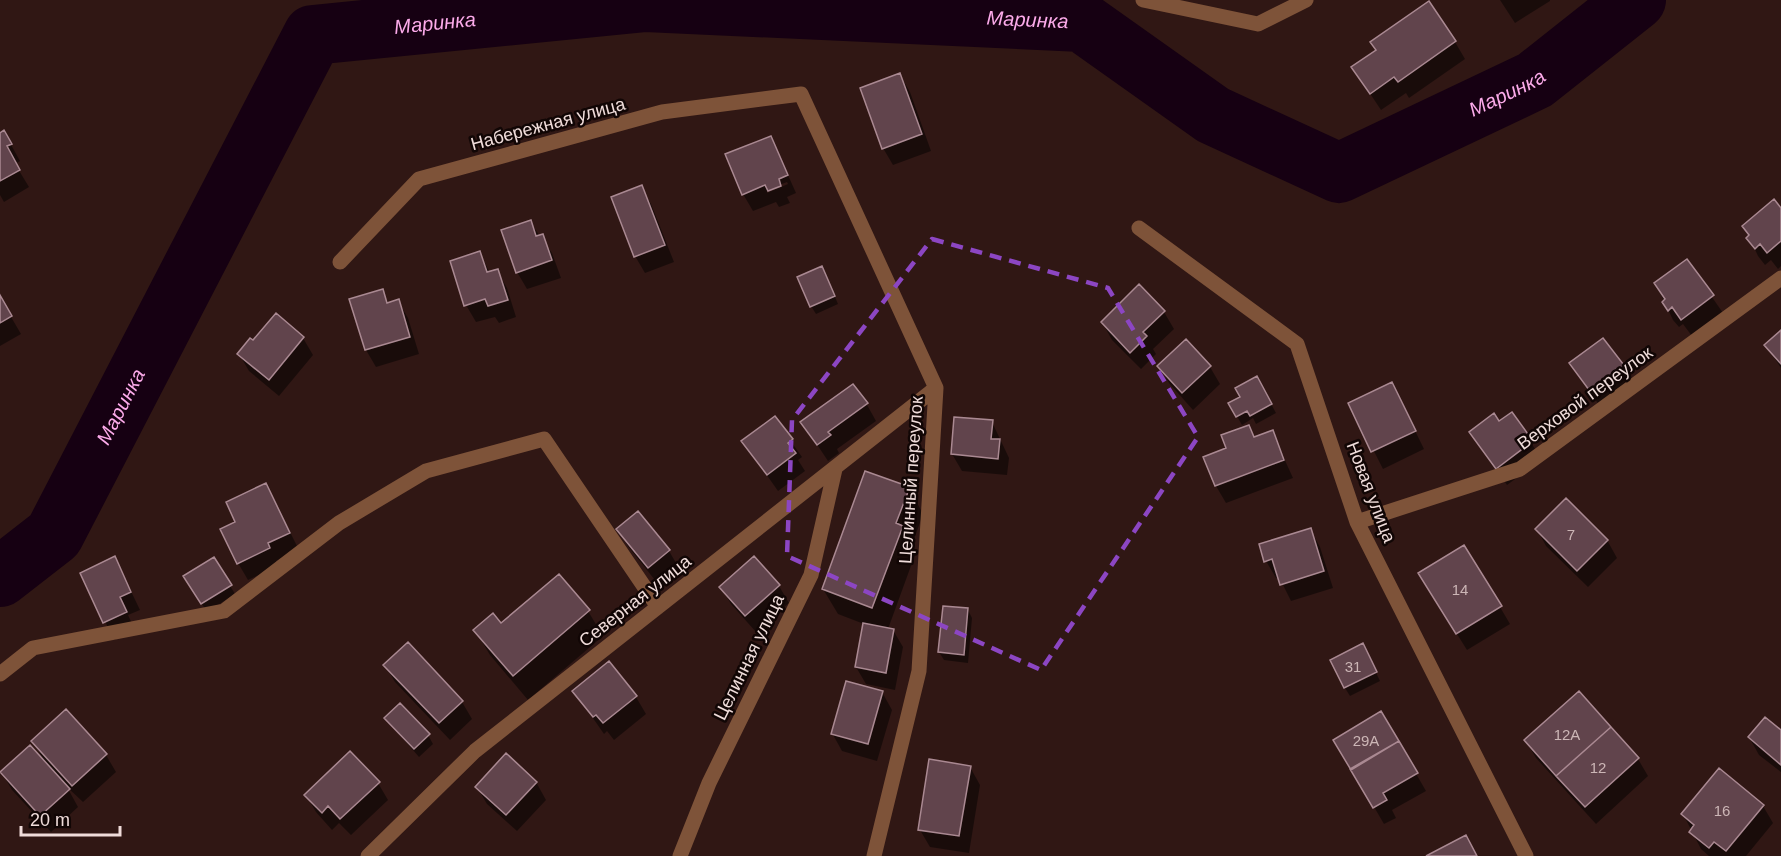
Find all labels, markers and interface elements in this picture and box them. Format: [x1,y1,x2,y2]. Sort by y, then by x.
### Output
water label: Маринка [986,7,1069,32]
water label: Маринка [393,8,477,38]
water label: Маринка [1465,65,1550,121]
street label: Набережная улица [469,93,628,154]
street label: Верховой переулок [1514,342,1656,454]
water label: Маринка [92,365,149,448]
street label: Целинный переулок [895,395,927,564]
street label: Новая улица [1343,439,1400,546]
house number: 7 [1567,526,1575,543]
street label: Северная улица [575,550,696,651]
house number: 14 [1452,581,1468,598]
street label: Целинная улица [710,590,789,723]
house number: 31 [1345,658,1361,675]
house number: 12А [1554,726,1580,743]
house number: 29А [1353,732,1379,749]
house number: 12 [1590,759,1606,776]
scale bar [21,799,120,837]
house number: 16 [1714,802,1730,819]
text: 20 m [30,810,70,830]

